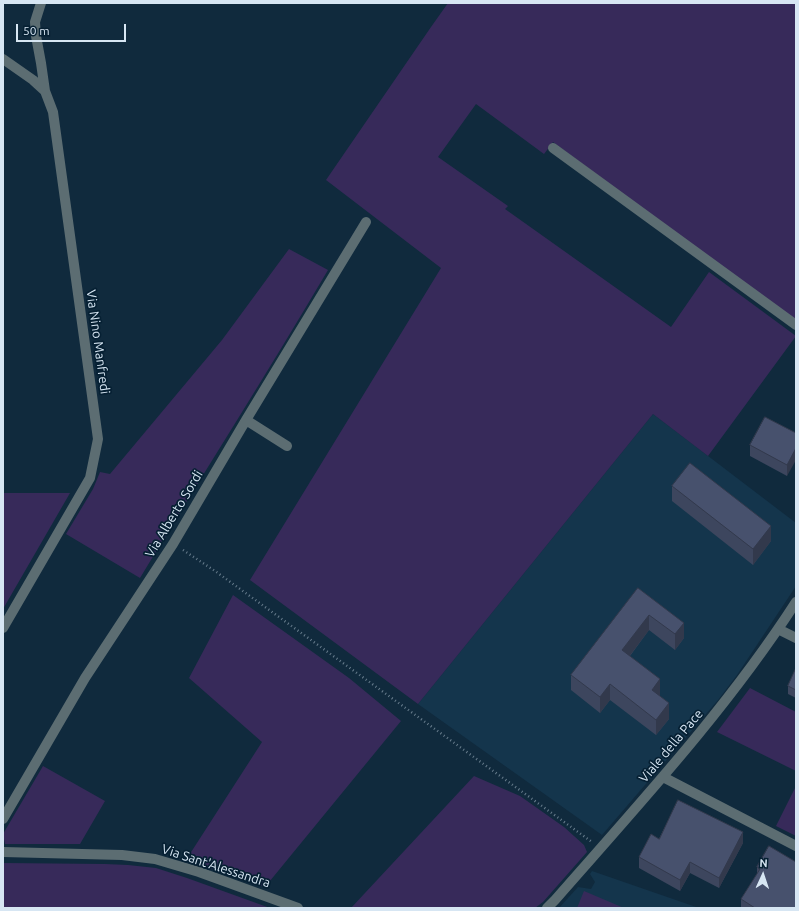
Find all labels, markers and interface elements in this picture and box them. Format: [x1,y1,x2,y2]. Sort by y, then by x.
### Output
scale bar [18,16,128,42]
text: 50 m [23,24,50,37]
street label: Via Nino Manfredi [83,289,113,395]
street label: Via Alberto Sordi [142,468,206,560]
street label: Viale della Pace [636,706,706,786]
street label: Via Sant'Alessandra [160,841,272,891]
north arrow [743,855,783,895]
text: N [759,857,768,869]

